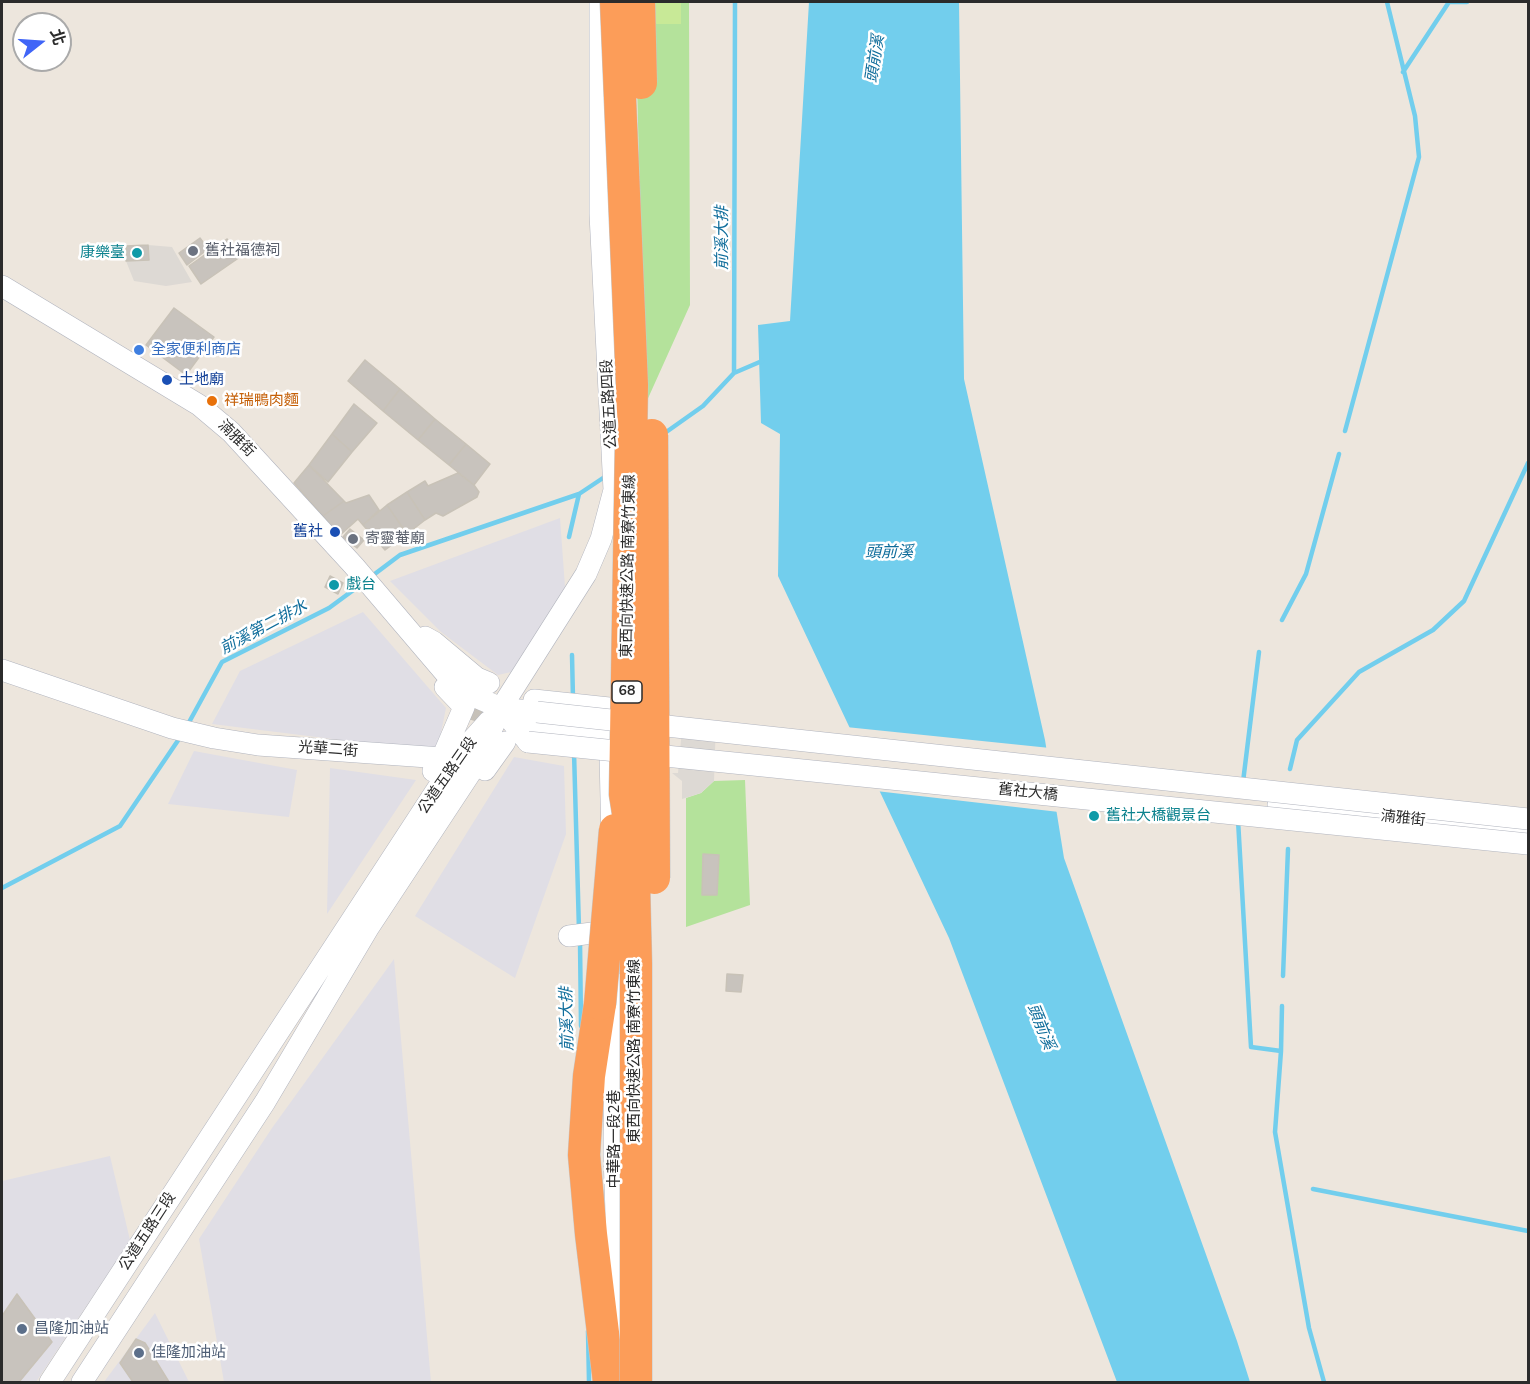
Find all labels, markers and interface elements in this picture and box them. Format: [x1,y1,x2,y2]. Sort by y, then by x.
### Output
north arrow [12,12,72,72]
text: 北 [44,26,70,48]
water label: 頭前溪 [863,34,889,84]
water label: 前溪大排 [713,206,733,270]
place label: 舊社福德祠 [205,242,280,260]
place label: 康樂臺 [80,244,125,262]
marker: 舊社福德祠 [186,244,200,258]
marker: 康樂臺 [130,246,144,260]
place label: 全家便利商店 [151,341,241,359]
marker: 全家便利商店 [132,343,146,357]
street label: 公道五路四段 [599,359,621,449]
place label: 土地廟 [179,371,224,389]
marker: 土地廟 [160,373,174,387]
place label: 祥瑞鴨肉麵 [224,392,299,410]
marker: 祥瑞鴨肉麵 [205,394,219,408]
street label: 湳雅街 [214,417,258,461]
street label: 東西向快速公路 南寮竹東線 [618,474,640,658]
place label: 舊社 [293,523,323,541]
marker: 舊社 [328,525,342,539]
place label: 寄靈菴廟 [365,530,425,548]
marker: 寄靈菴廟 [346,532,360,546]
water label: 頭前溪 [865,543,913,563]
place label: 戲台 [346,576,376,594]
marker: 戲台 [327,578,341,592]
water label: 前溪第二排水 [217,597,311,659]
road number: 68 [612,681,642,703]
street label: 公道五路三段 [415,734,481,818]
street label: 光華二街 [297,739,359,761]
street label: 舊社大橋 [997,781,1059,805]
place label: 舊社大橋觀景台 [1106,807,1211,825]
street label: 湳雅街 [1380,808,1426,830]
marker: 舊社大橋觀景台 [1087,809,1101,823]
street label: 東西向快速公路 南寮竹東線 [626,959,644,1143]
water label: 前溪大排 [558,987,578,1051]
water label: 頭前溪 [1022,1001,1058,1053]
street label: 中華路一段2巷 [606,1090,624,1188]
street label: 公道五路三段 [116,1189,180,1275]
place label: 昌隆加油站 [34,1320,109,1338]
marker: 昌隆加油站 [15,1322,29,1336]
place label: 佳隆加油站 [151,1344,226,1362]
marker: 佳隆加油站 [132,1346,146,1360]

